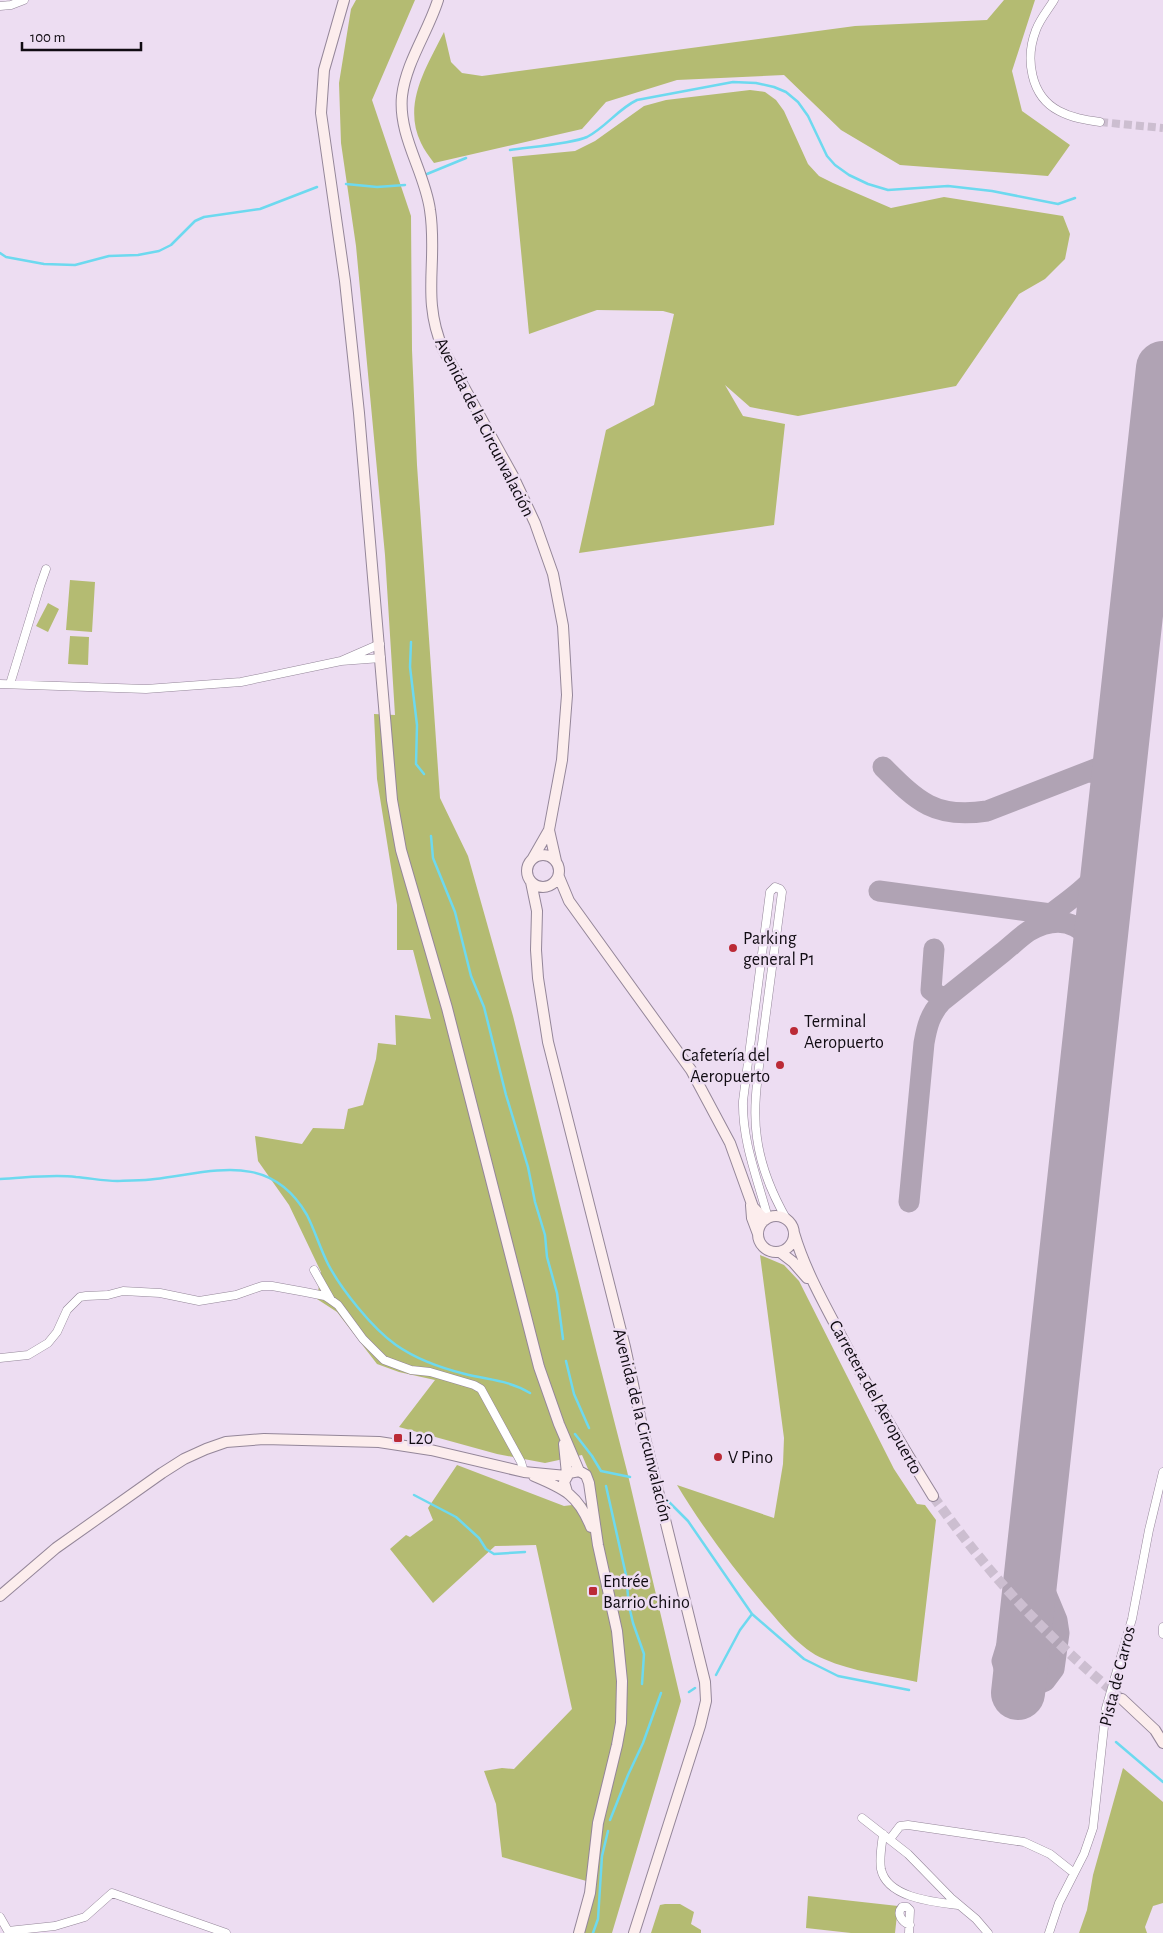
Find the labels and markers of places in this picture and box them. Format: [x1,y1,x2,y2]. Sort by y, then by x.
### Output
place label: Parking general P1 [743,930,815,969]
marker: Parking general P1 [727,942,739,954]
place label: Terminal Aeropuerto [804,1013,884,1052]
marker: Terminal Aeropuerto [788,1025,800,1037]
place label: Cafetería del Aeropuerto [682,1047,770,1086]
marker: Cafetería del Aeropuerto [774,1059,786,1071]
place label: L20 [408,1430,433,1448]
marker: L20 [392,1432,404,1444]
place label: V Pino [728,1449,773,1467]
marker: V Pino [712,1451,724,1463]
place label: Entrée Barrio Chino [603,1573,690,1612]
marker: Entrée Barrio Chino [587,1585,599,1597]

